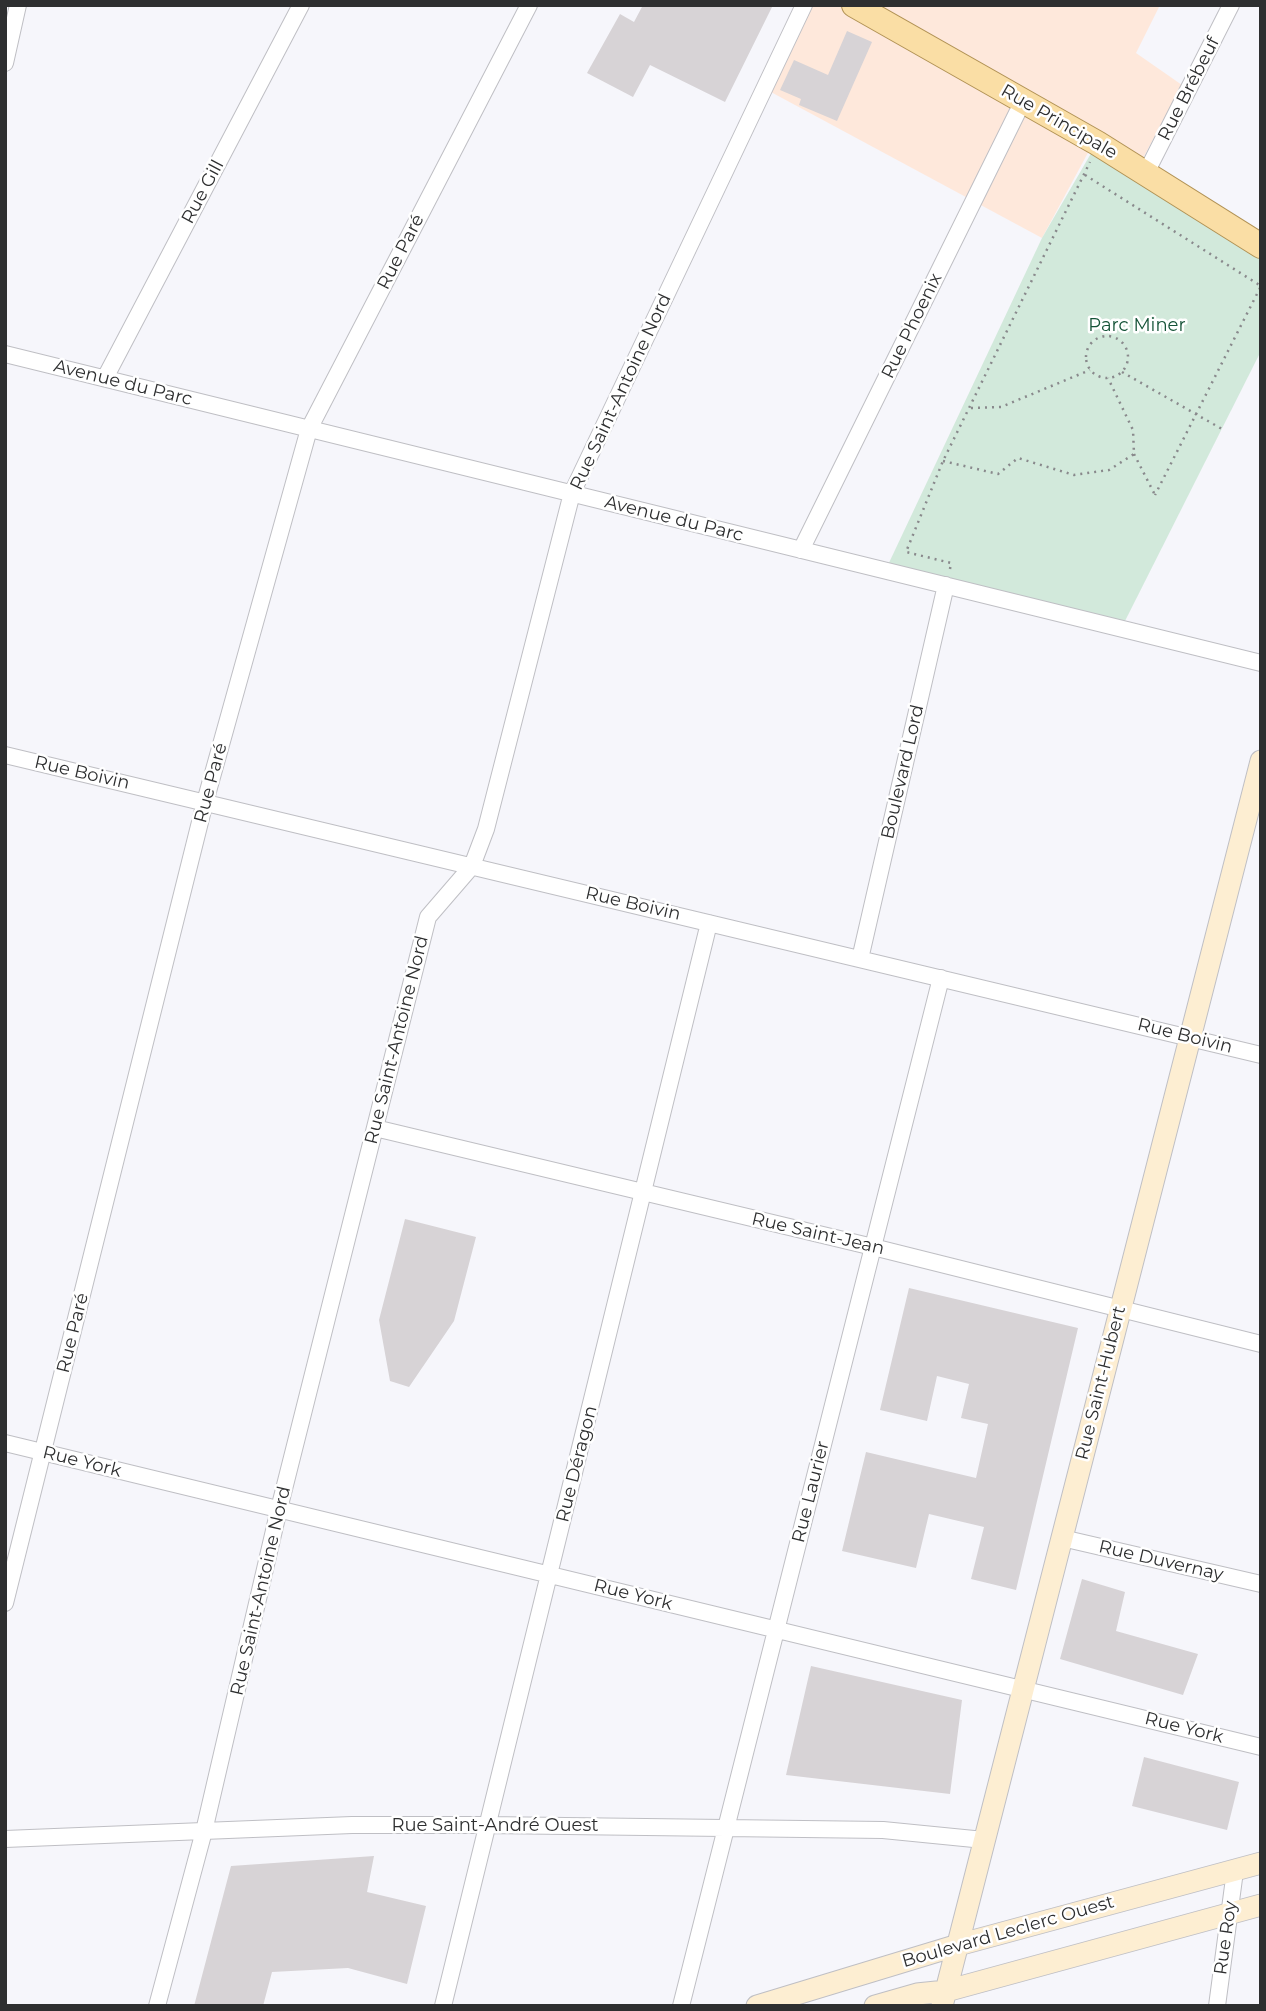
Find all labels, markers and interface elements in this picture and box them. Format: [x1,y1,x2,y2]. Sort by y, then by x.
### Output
street label: Rue Brébeuf [1154,34,1224,144]
street label: Rue Principale [997,80,1121,164]
street label: Rue Gill [177,156,229,228]
street label: Rue Paré [373,211,429,293]
street label: Rue Phoenix [877,270,947,382]
street label: Rue Saint-Antoine Nord [566,290,676,494]
park label: Parc Miner [1088,315,1186,337]
street label: Avenue du Parc [51,355,195,411]
street label: Avenue du Parc [602,491,746,547]
street label: Boulevard Lord [877,703,929,841]
street label: Rue Paré [190,741,232,825]
street label: Rue Boivin [32,752,132,794]
street label: Rue Boivin [583,883,683,925]
street label: Rue Saint-Antoine Nord [361,933,433,1147]
street label: Rue Boivin [1135,1014,1235,1058]
street label: Rue Saint-Jean [750,1208,886,1260]
street label: Rue Paré [53,1291,93,1375]
street label: Rue Saint-Hubert [1071,1304,1131,1462]
street label: Rue Déragon [552,1403,602,1525]
street label: Rue Laurier [788,1439,834,1545]
street label: Rue York [40,1442,124,1482]
street label: Rue Saint-Antoine Nord [226,1484,296,1698]
street label: Rue Duvernay [1097,1536,1225,1586]
street label: Rue York [591,1575,675,1615]
street label: Rue York [1142,1708,1226,1748]
street label: Rue Saint-André Ouest [391,1815,599,1837]
street label: Boulevard Leclerc Ouest [900,1891,1116,1973]
street label: Rue Roy [1210,1900,1242,1976]

